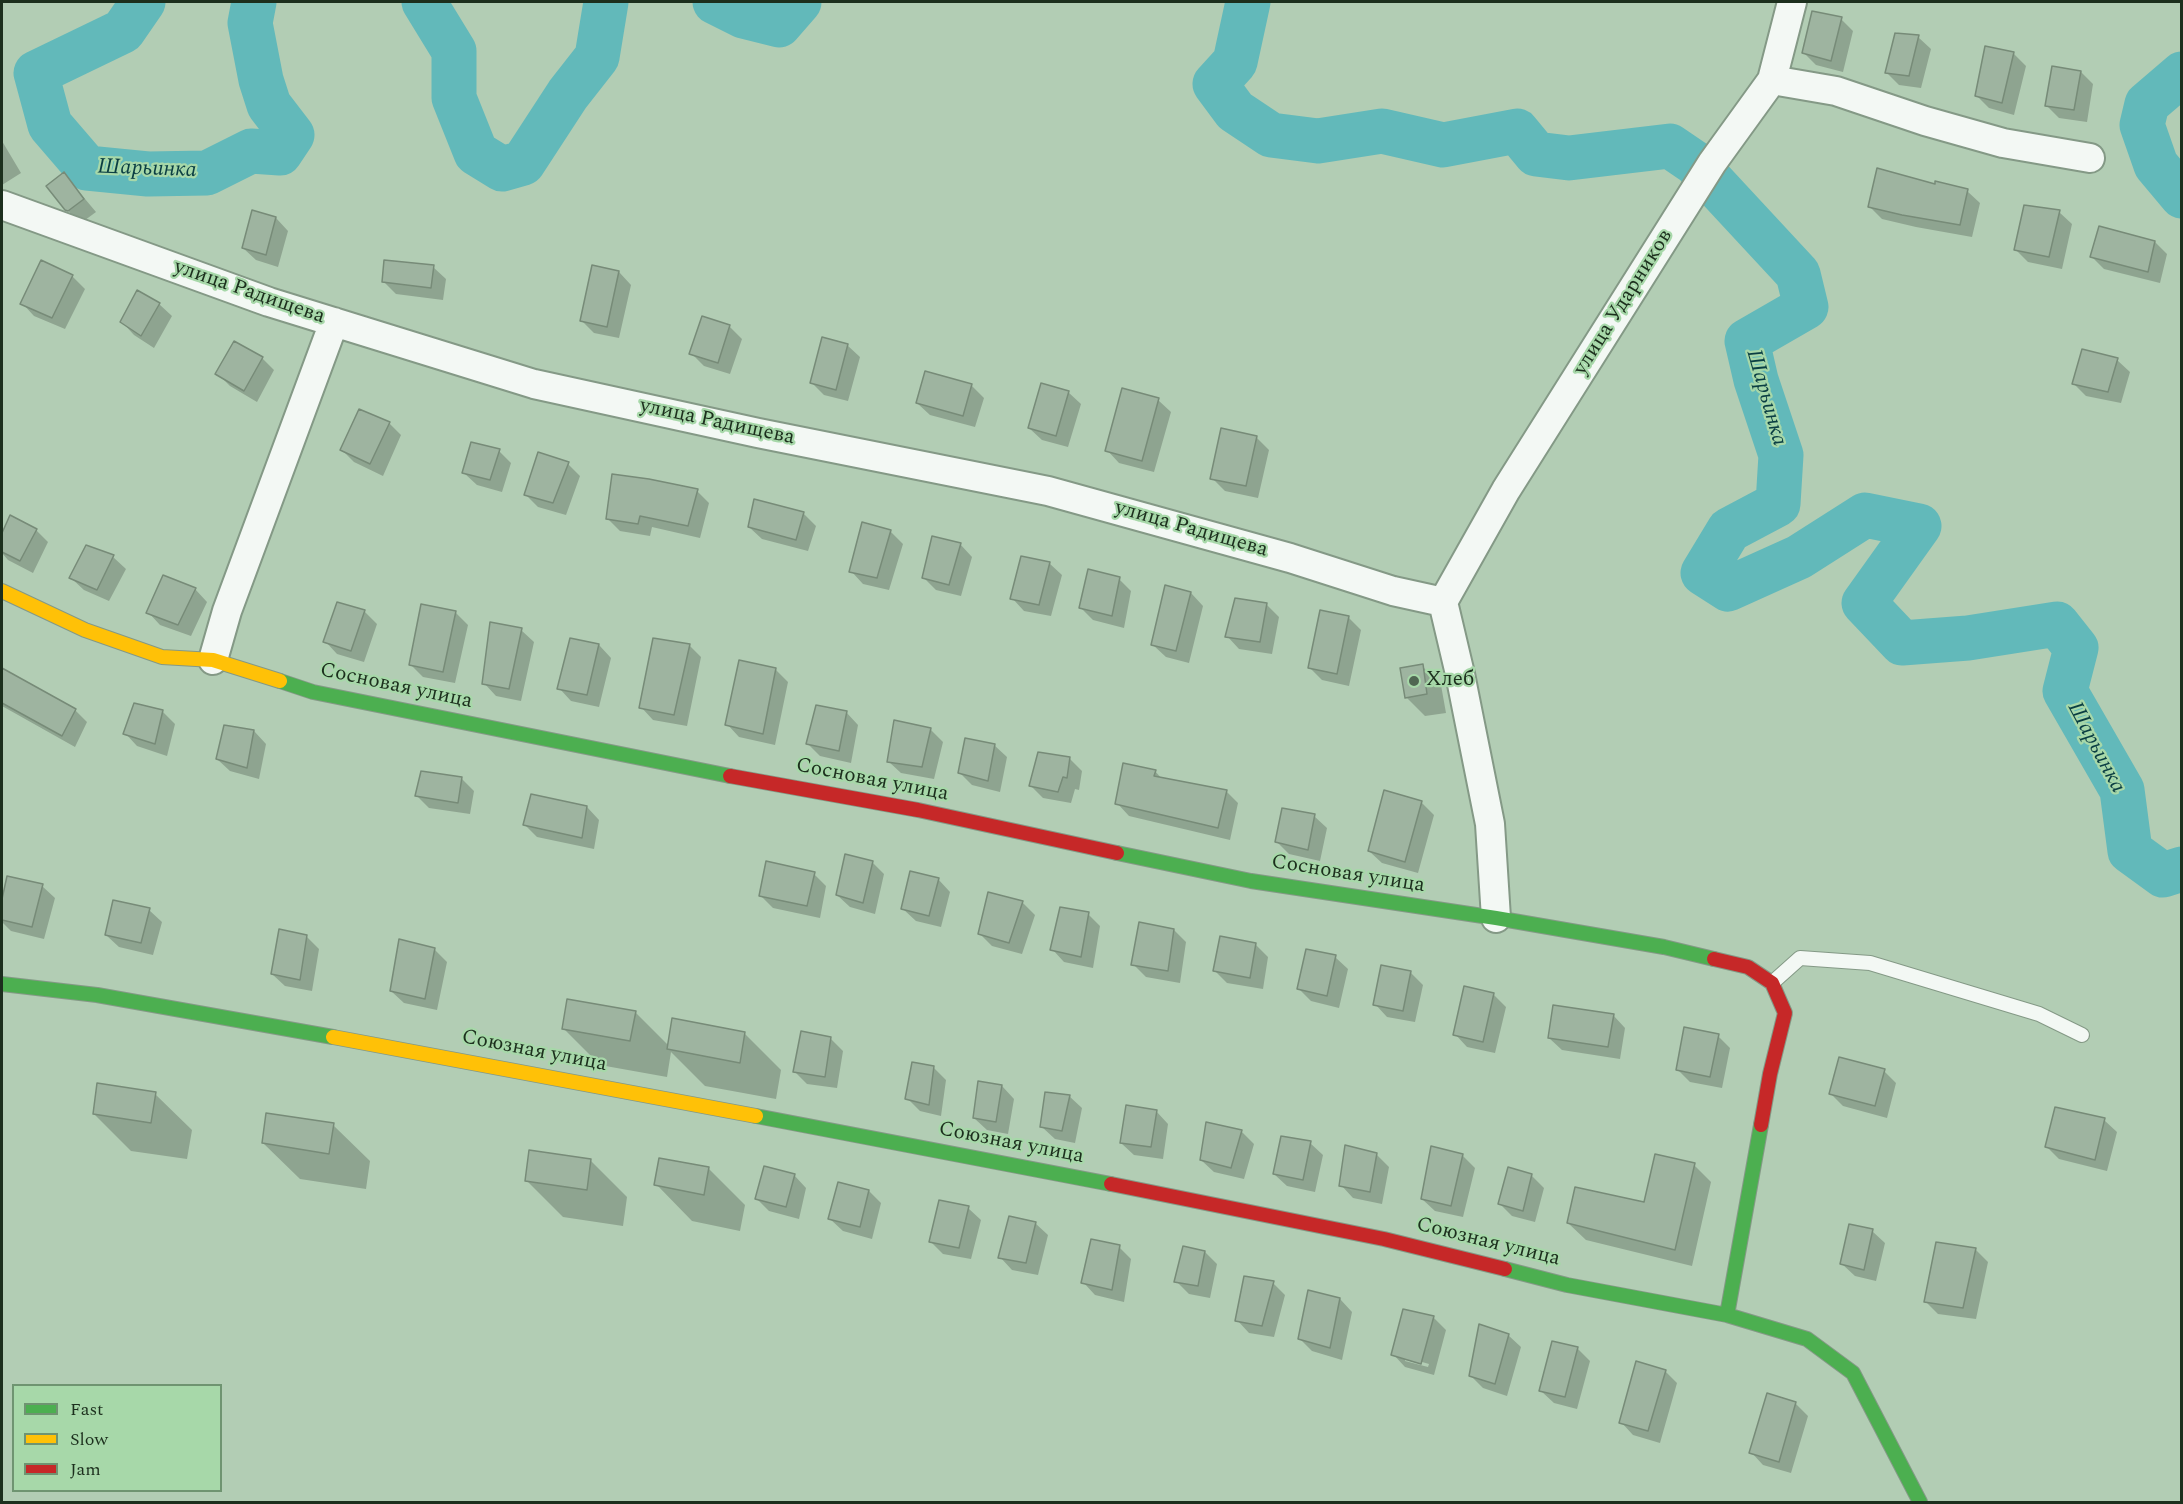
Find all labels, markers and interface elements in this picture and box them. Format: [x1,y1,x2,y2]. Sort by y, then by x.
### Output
water label: Шарьинка [97,155,197,185]
street label: улица Ударников [1569,226,1679,380]
street label: улица Радищева [170,255,328,331]
water label: Шарьинка [1739,347,1791,449]
street label: улица Радищева [637,394,797,452]
street label: улица Радищева [1112,496,1270,564]
street label: Сосновая улица [318,659,474,715]
place label: Хлеб [1426,668,1474,694]
marker: Хлеб [1407,674,1421,688]
water label: Шарьинка [2060,698,2130,798]
street label: Сосновая улица [794,754,950,808]
street label: Сосновая улица [1269,850,1427,900]
street label: Союзная улица [459,1026,609,1078]
street label: Союзная улица [936,1118,1086,1170]
street label: Союзная улица [1413,1213,1563,1273]
legend [12,1384,222,1492]
text: Fast [70,1396,103,1423]
text: Slow [70,1426,108,1453]
text: Jam [70,1456,101,1483]

